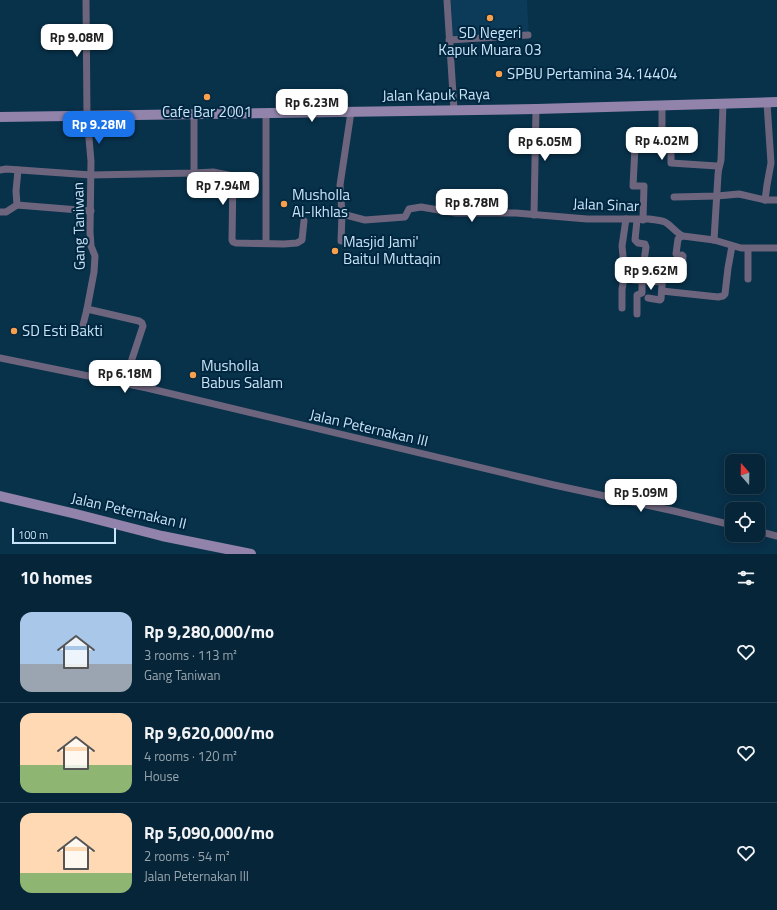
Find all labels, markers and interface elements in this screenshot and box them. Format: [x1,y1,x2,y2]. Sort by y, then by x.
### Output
marker: SD Negeri Kapuk Muara 03 [485,13,495,23]
place label: SD Negeri Kapuk Muara 03 [438,21,542,61]
pin: Rp 9.08M [36,24,118,58]
text: Rp 9.08M [50,27,104,47]
place label: SPBU Pertamina 34.14404 [507,62,677,85]
marker: SPBU Pertamina 34.14404 [494,69,504,79]
street label: Jalan Kapuk Raya [382,82,491,107]
pin: Rp 6.23M [271,89,353,123]
marker: Cafe Bar 2001 [202,92,212,102]
text: Rp 6.23M [285,92,339,112]
place label: Cafe Bar 2001 [162,100,252,123]
pin: Rp 9.28M [58,111,140,145]
text: Rp 9.28M [72,114,126,134]
pin: Rp 4.02M [621,127,703,161]
pin: Rp 6.05M [504,128,586,162]
text: Rp 4.02M [635,130,689,150]
text: Rp 6.05M [518,131,572,151]
pin: Rp 7.94M [182,172,264,206]
text: Rp 7.94M [196,175,250,195]
street label: Gang Taniwan [66,182,91,270]
place label: Musholla Al-Ikhlas [292,183,350,223]
pin: Rp 8.78M [431,189,513,223]
text: Rp 8.78M [445,192,499,212]
street label: Jalan Sinar [572,192,640,217]
marker: Musholla Al-Ikhlas [279,199,289,209]
place label: Masjid Jami' Baitul Muttaqin [343,230,441,270]
marker: Masjid Jami' Baitul Muttaqin [330,246,340,256]
pin: Rp 9.62M [610,257,692,291]
text: Rp 9.62M [624,260,678,280]
place label: SD Esti Bakti [22,319,103,342]
marker: SD Esti Bakti [9,326,19,336]
place label: Musholla Babus Salam [201,354,283,394]
pin: Rp 6.18M [84,360,166,394]
text: Rp 6.18M [98,363,152,383]
marker: Musholla Babus Salam [188,370,198,380]
street label: Jalan Peternakan III [307,403,431,452]
north arrow [725,454,765,494]
map controls [725,454,765,542]
pin: Rp 5.09M [600,479,682,513]
text: Rp 5.09M [614,482,668,502]
street label: Jalan Peternakan II [69,486,189,535]
button: locate [725,502,765,542]
scale bar [12,526,116,545]
text: 100 m [18,527,48,543]
text: 10 homes [20,565,92,591]
icon: filters [735,567,757,589]
text: Rp 9,280,000/mo [144,619,274,645]
icon: home [52,628,100,676]
icon: heart [735,641,757,663]
text: 3 rooms · 113 m² [144,645,237,665]
text: Gang Taniwan [144,665,220,685]
text: Rp 9,620,000/mo [144,720,274,746]
icon: home [52,729,100,777]
icon: heart [735,742,757,764]
text: 4 rooms · 120 m² [144,746,237,766]
text: House [144,766,179,786]
text: Rp 5,090,000/mo [144,820,274,846]
icon: home [52,829,100,877]
icon: heart [735,842,757,864]
text: 2 rooms · 54 m² [144,846,230,866]
text: Jalan Peternakan III [144,866,249,886]

